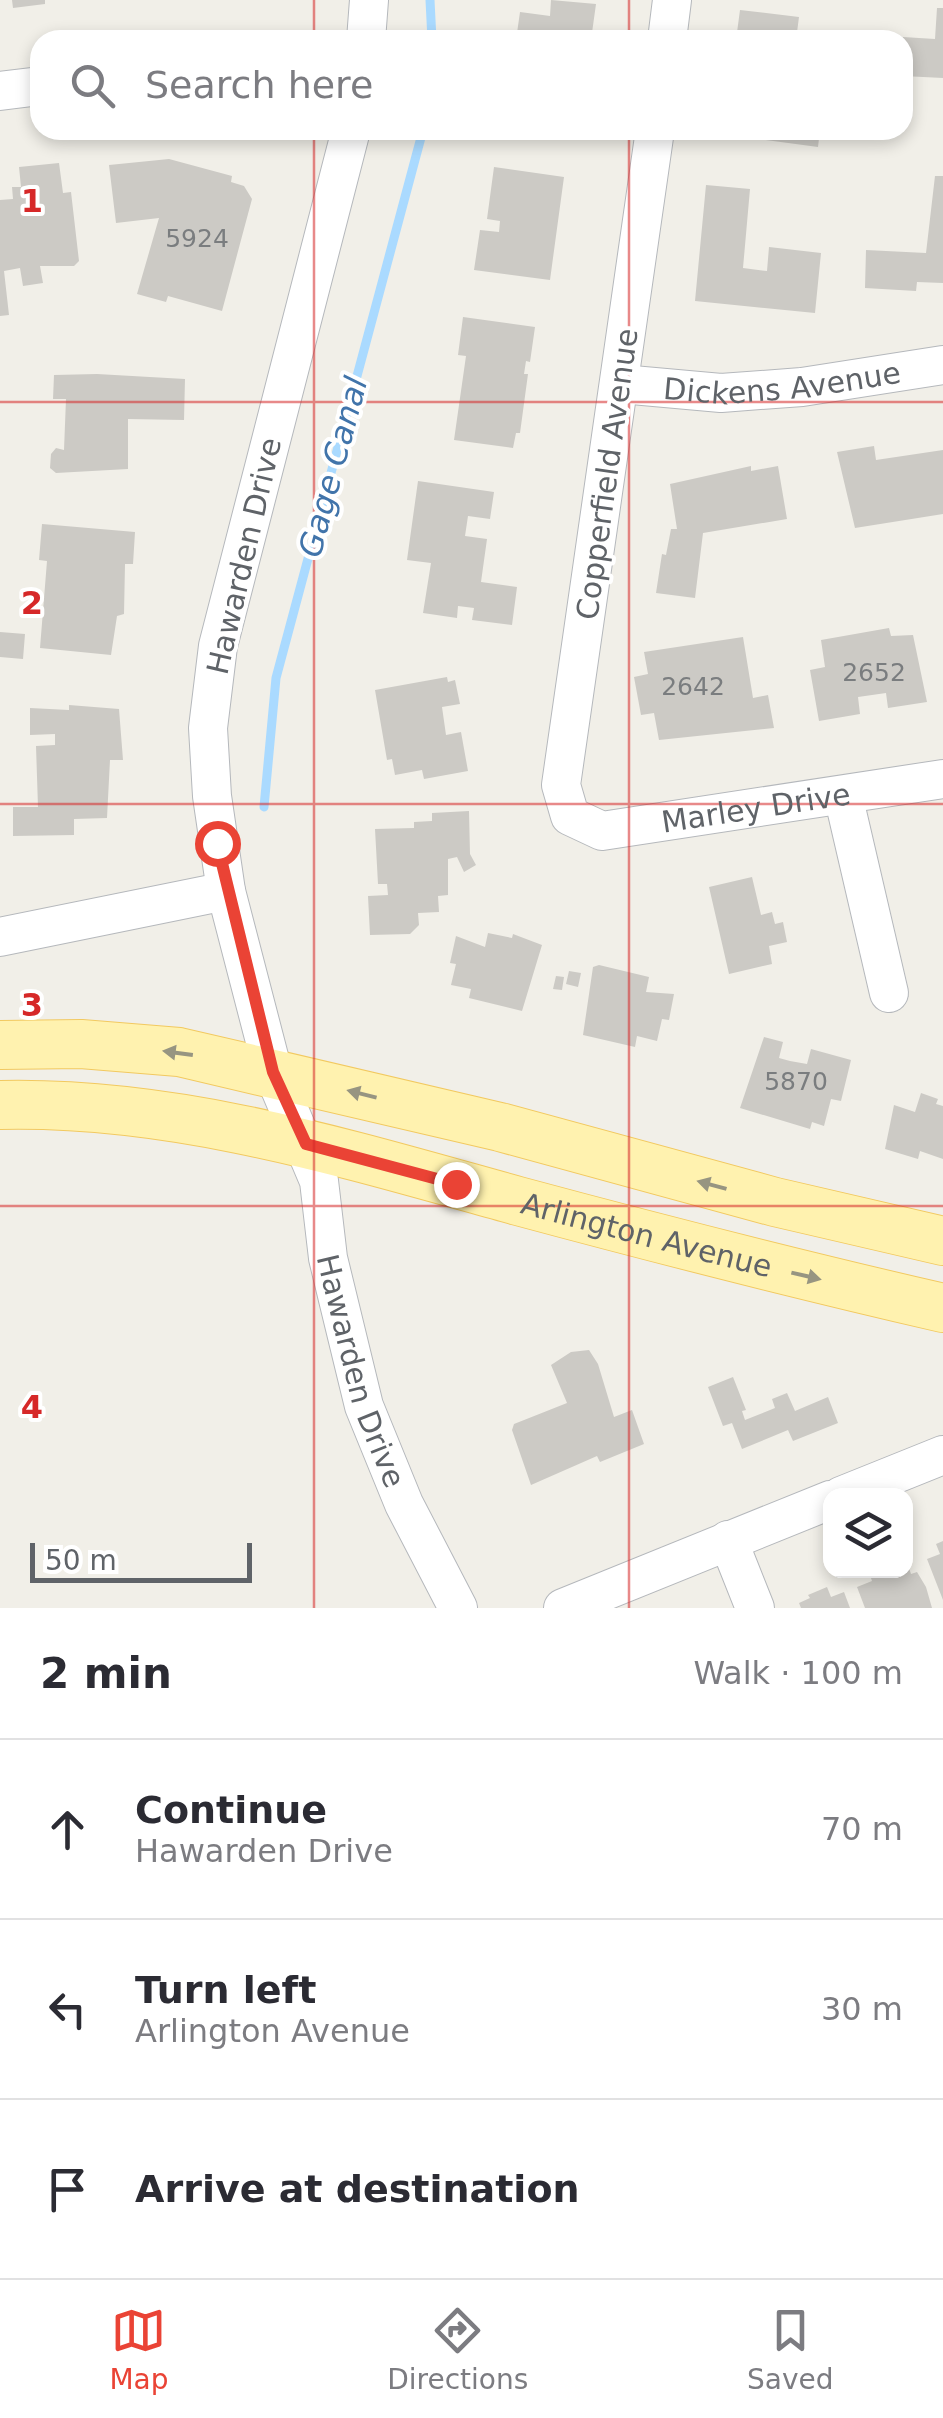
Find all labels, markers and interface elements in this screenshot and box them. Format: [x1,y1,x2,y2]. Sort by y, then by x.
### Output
search box [30,30,913,140]
icon: search [65,58,120,113]
text: Search here [145,63,373,107]
text: 1 [21,182,43,220]
house number: 5924 [165,224,229,253]
street label: Copperfield Avenue [569,326,645,622]
street label: Dickens Avenue [662,354,903,411]
water label: Gage Canal [291,372,375,561]
street label: Hawarden Drive [200,434,288,678]
text: 2 [21,584,43,622]
house number: 2652 [842,658,906,687]
house number: 2642 [661,672,725,701]
street label: Marley Drive [659,776,853,839]
route start [195,821,241,867]
text: 3 [21,986,43,1024]
one-way arrow [161,1044,193,1060]
house number: 5870 [764,1067,828,1096]
one-way arrow [346,1086,377,1101]
route end [434,1162,480,1208]
one-way arrow [696,1177,727,1193]
street label: Arlington Avenue [518,1185,776,1284]
street label: Hawarden Drive [310,1251,413,1492]
one-way arrow [791,1269,822,1284]
text: 4 [21,1388,43,1426]
map controls [823,1488,913,1578]
button: layers [823,1488,913,1578]
scale bar [30,1538,252,1582]
text: 50 m [45,1544,117,1577]
text: 2 min [40,1649,172,1698]
text: Walk · 100 m [693,1654,903,1692]
text: Continue [135,1788,327,1832]
icon: ahead [40,1802,95,1857]
text: 70 m [821,1810,903,1848]
text: Hawarden Drive [135,1832,393,1870]
text: Turn left [135,1968,316,2012]
icon: left [40,1982,95,2037]
text: 30 m [821,1990,903,2028]
text: Arlington Avenue [135,2012,410,2050]
icon: arrive [40,2162,95,2217]
text: Arrive at destination [135,2167,580,2211]
tab: Map [109,2303,168,2396]
tab: Directions [387,2303,528,2396]
tab: Saved [747,2303,834,2396]

